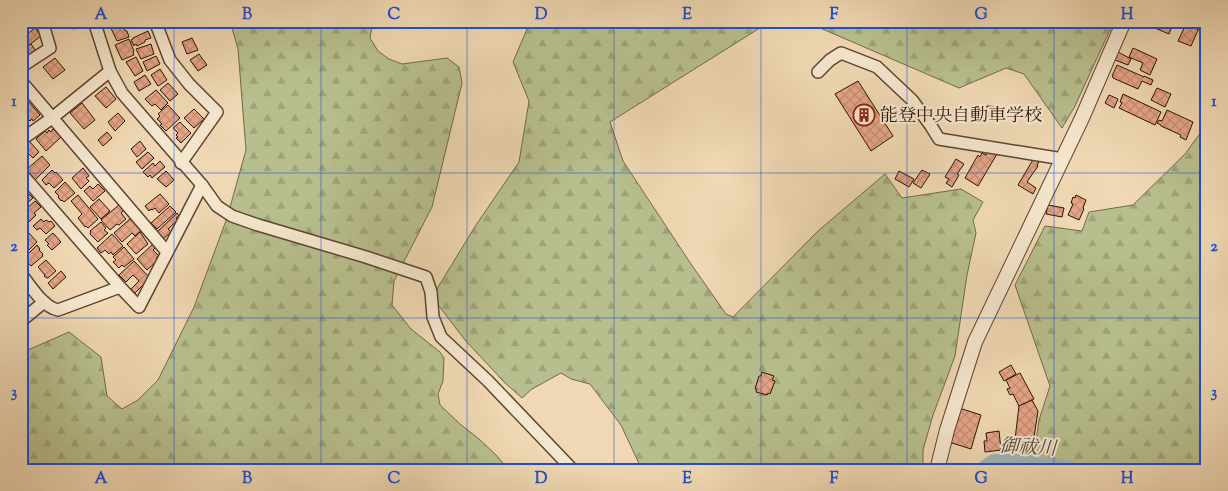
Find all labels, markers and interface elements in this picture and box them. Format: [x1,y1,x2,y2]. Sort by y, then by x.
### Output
text: A [95,4,108,27]
text: B [242,4,252,27]
text: C [388,4,401,27]
text: D [535,4,548,27]
text: E [682,4,692,27]
text: F [830,4,839,27]
text: G [974,4,988,27]
text: H [1121,4,1134,27]
text: 1 [11,91,17,114]
text: 1 [1211,91,1217,114]
building icon: 能登中央自動車学校 [852,103,876,127]
place label: 能登中央自動車学校 [880,104,1042,130]
text: 2 [10,236,18,259]
text: 2 [1210,236,1218,259]
text: 3 [11,382,18,405]
text: 3 [1211,382,1218,405]
water label: 御祓川 [999,434,1059,464]
text: A [95,468,108,491]
text: B [242,468,252,491]
text: C [388,468,401,491]
text: D [535,468,548,491]
text: E [682,468,692,491]
text: F [830,468,839,491]
text: G [974,468,988,491]
text: H [1121,468,1134,491]

